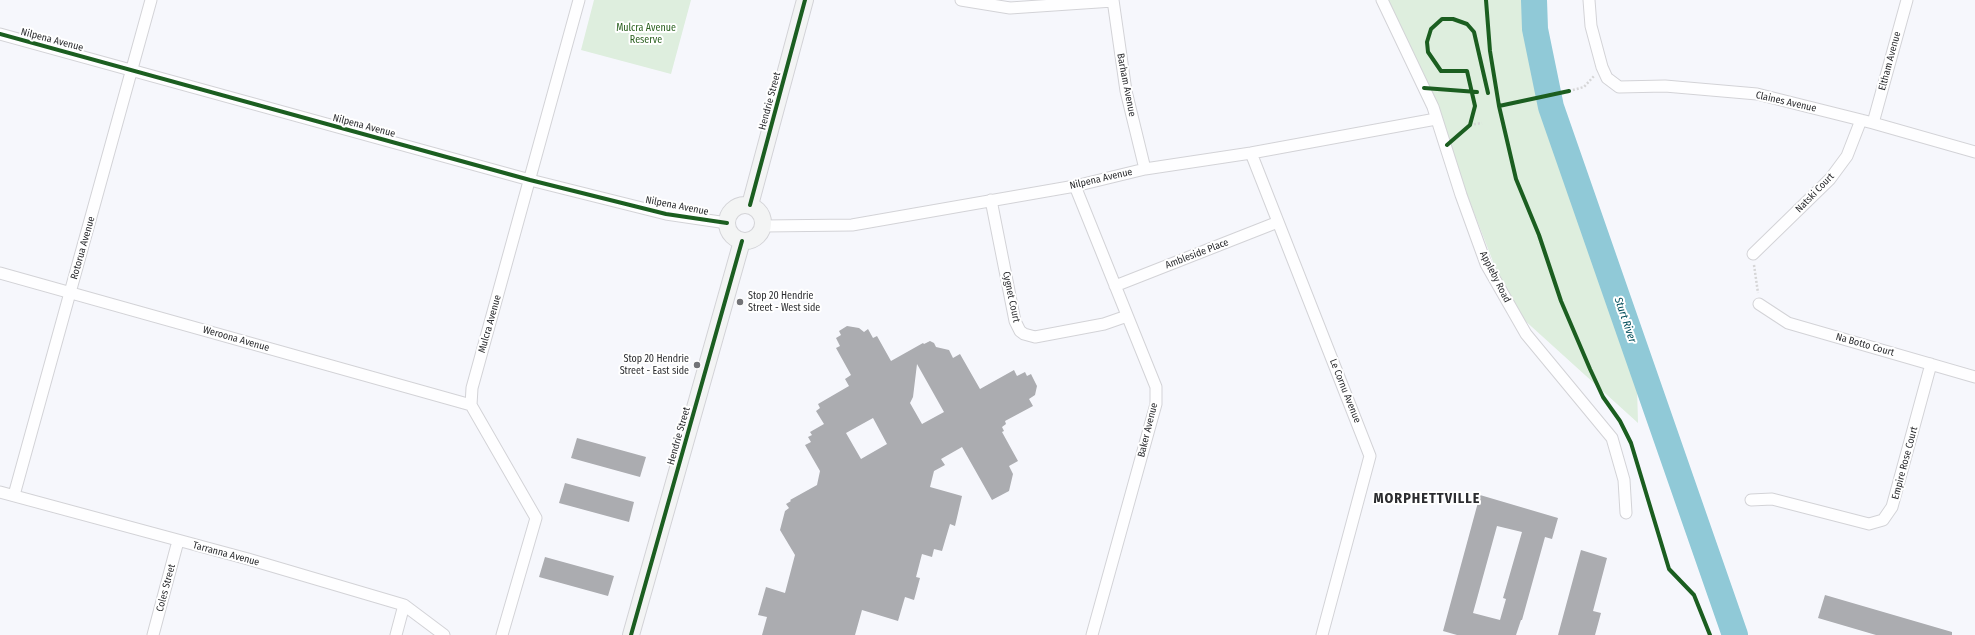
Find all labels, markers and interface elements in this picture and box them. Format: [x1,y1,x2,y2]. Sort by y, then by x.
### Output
park label: Mulcra Avenue Reserve [616,22,676,46]
street label: Nilpena Avenue [20,26,84,54]
street label: Eltham Avenue [1876,30,1904,92]
street label: Barham Avenue [1114,52,1138,118]
street label: Hendrie Street [757,71,783,131]
street label: Claines Avenue [1755,89,1817,115]
street label: Nilpena Avenue [332,112,396,140]
street label: Nilpena Avenue [1068,166,1134,192]
street label: Natski Court [1793,171,1837,215]
street label: Nilpena Avenue [644,194,710,218]
street label: Rotorua Avenue [68,215,98,281]
street label: Ambleside Place [1164,236,1230,272]
street label: Appleby Road [1477,249,1513,305]
street label: Cygnet Court [1000,270,1022,324]
place label: Stop 20 Hendrie Street - West side [748,290,820,314]
street label: Mulcra Avenue [476,294,504,354]
water label: Sturt River [1611,296,1639,344]
marker: Stop 20 Hendrie Street - West side [735,297,745,307]
street label: Weroona Avenue [201,324,271,354]
street label: Na Botto Court [1834,331,1896,359]
place label: Stop 20 Hendrie Street - East side [620,353,689,376]
street label: Le Cornu Avenue [1327,357,1363,425]
marker: Stop 20 Hendrie Street - East side [692,360,702,370]
street label: Baker Avenue [1135,401,1161,459]
street label: Hendrie Street [665,406,693,466]
street label: Empire Rose Court [1890,425,1920,501]
district label: MORPHETTVILLE [1374,491,1480,507]
street label: Tarranna Avenue [191,539,261,569]
street label: Coles Street [154,563,178,613]

